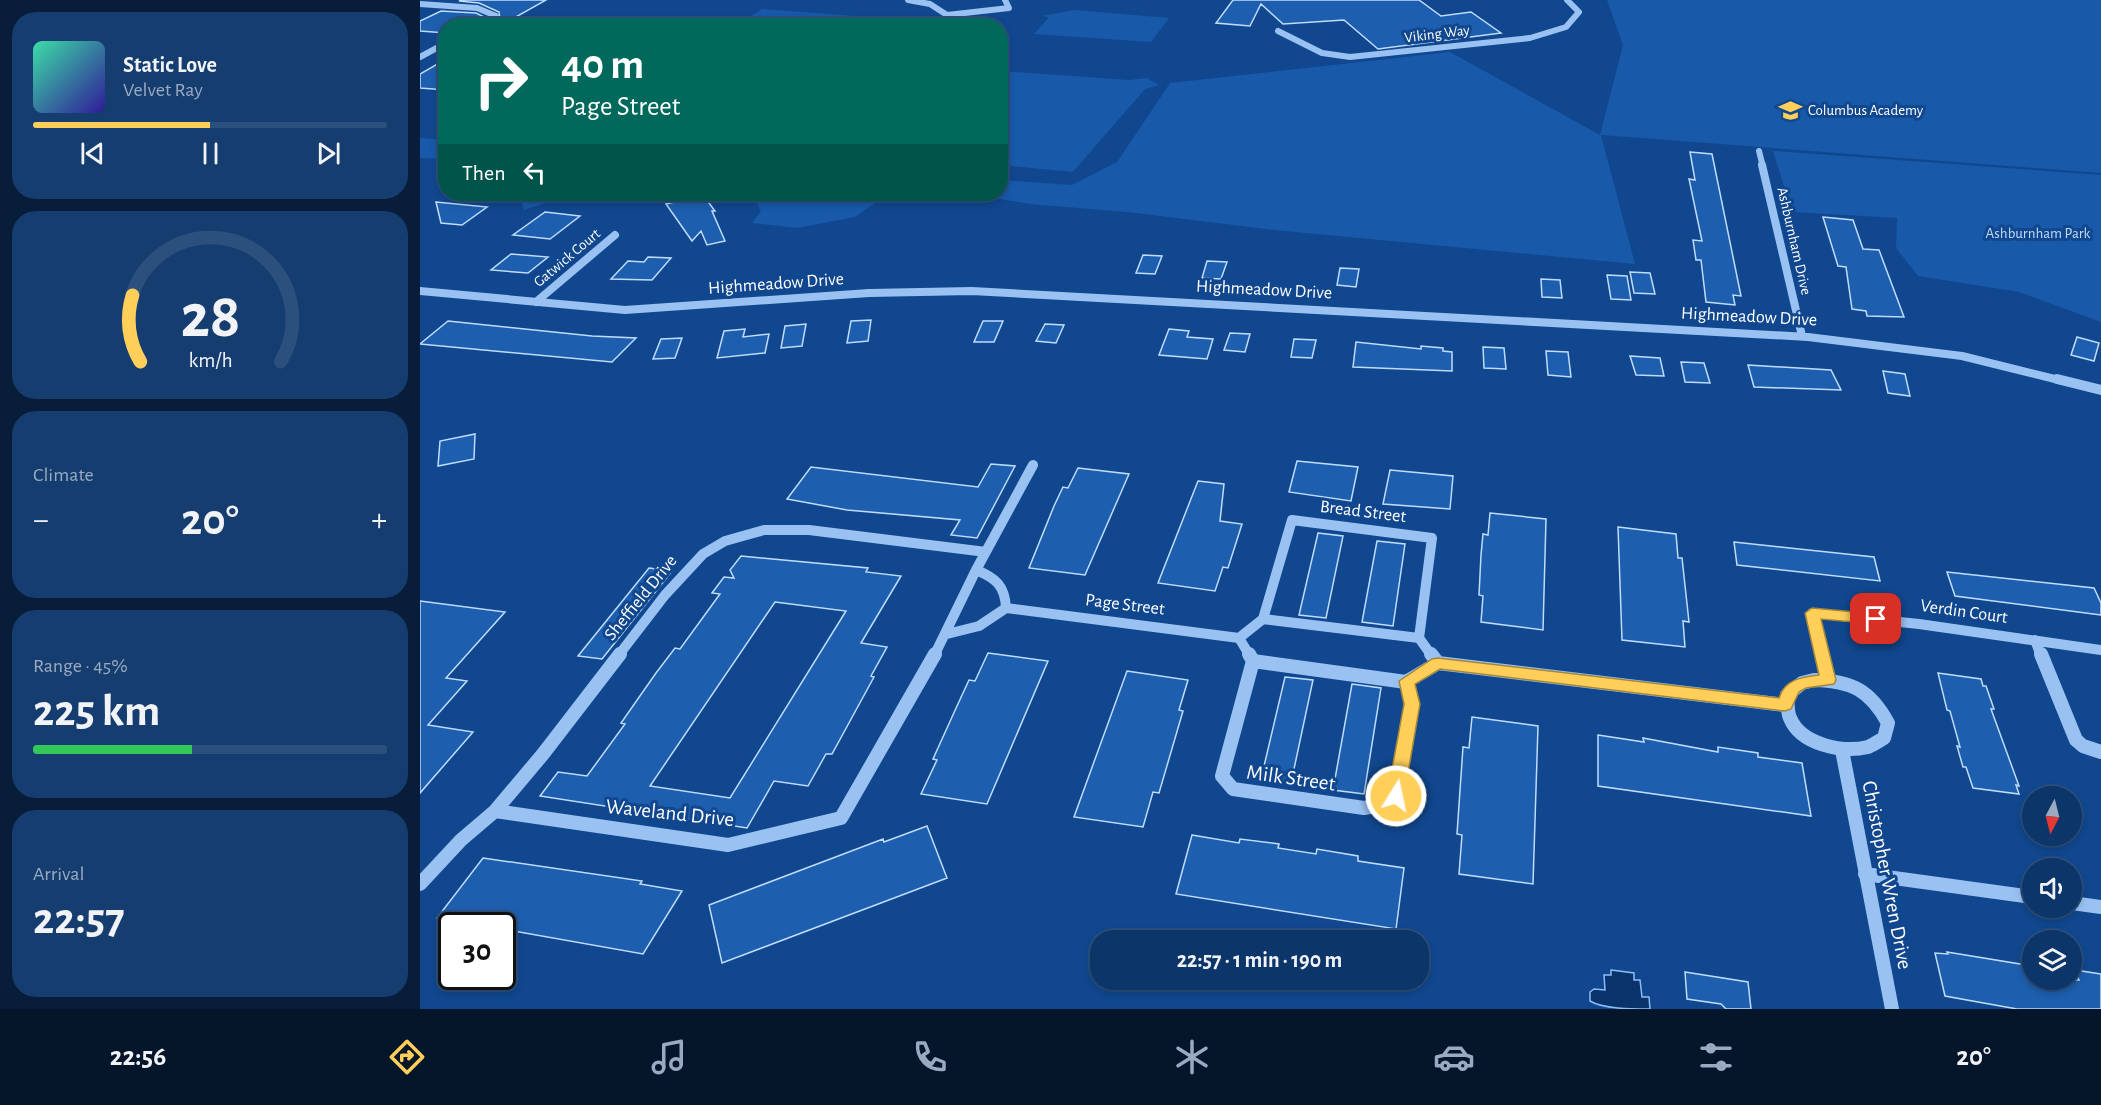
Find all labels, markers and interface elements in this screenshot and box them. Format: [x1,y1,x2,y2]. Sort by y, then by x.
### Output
street label: Viking Way [1403,22,1471,45]
icon: right [462,42,540,120]
text: 40 m [561,44,644,86]
text: Static Love [123,54,217,76]
text: Velvet Ray [123,80,203,100]
text: Page Street [561,93,680,120]
school or university icon: Columbus Academy [1777,97,1803,123]
place label: Columbus Academy [1808,103,1924,118]
icon: previous [76,137,109,170]
icon: pause [194,137,227,170]
icon: next [312,137,345,170]
icon: left [518,156,551,189]
text: Then [462,162,506,184]
street label: Ashburnham Drive [1774,186,1814,296]
street label: Gatwick Court [531,226,603,290]
park label: Ashburnham Park [1986,226,2091,241]
street label: Highmeadow Drive [708,270,844,298]
street label: Highmeadow Drive [1196,277,1332,303]
text: 28 [180,286,240,348]
street label: Highmeadow Drive [1681,304,1817,330]
text: km/h [188,351,232,372]
text: Climate [33,465,94,485]
text: 20° [181,498,239,543]
street label: Bread Street [1319,498,1407,526]
text: − [33,504,49,537]
text: + [371,504,387,537]
street label: Sheffield Drive [601,552,681,644]
street label: Page Street [1084,591,1166,619]
pin [1850,593,1901,644]
street label: Verdin Court [1919,597,2009,627]
icon: arrive [1859,602,1892,635]
text: Range · 45% [33,656,128,676]
text: 225 km [33,689,160,734]
street label: Milk Street [1245,761,1337,795]
position arrow [1364,764,1428,828]
street label: Christopher Wren Drive [1858,779,1916,971]
north arrow [2022,786,2082,846]
map controls [2022,786,2082,990]
street label: Waveland Drive [605,796,735,830]
button: sound [2022,858,2082,918]
text: Arrival [33,864,84,884]
text: 22:57 [33,897,125,942]
speed limit sign: 30 [438,912,516,990]
button: layers [2022,930,2082,990]
text: 22:57 · 1 min · 190 m [1177,949,1342,971]
icon: directions [386,1036,428,1078]
icon: music [648,1036,690,1078]
icon: phone [909,1036,951,1078]
icon: climate [1171,1036,1213,1078]
icon: car [1433,1036,1475,1078]
icon: filters [1695,1036,1737,1078]
text: 22:56 [110,1043,166,1070]
text: 20° [1956,1043,1991,1070]

